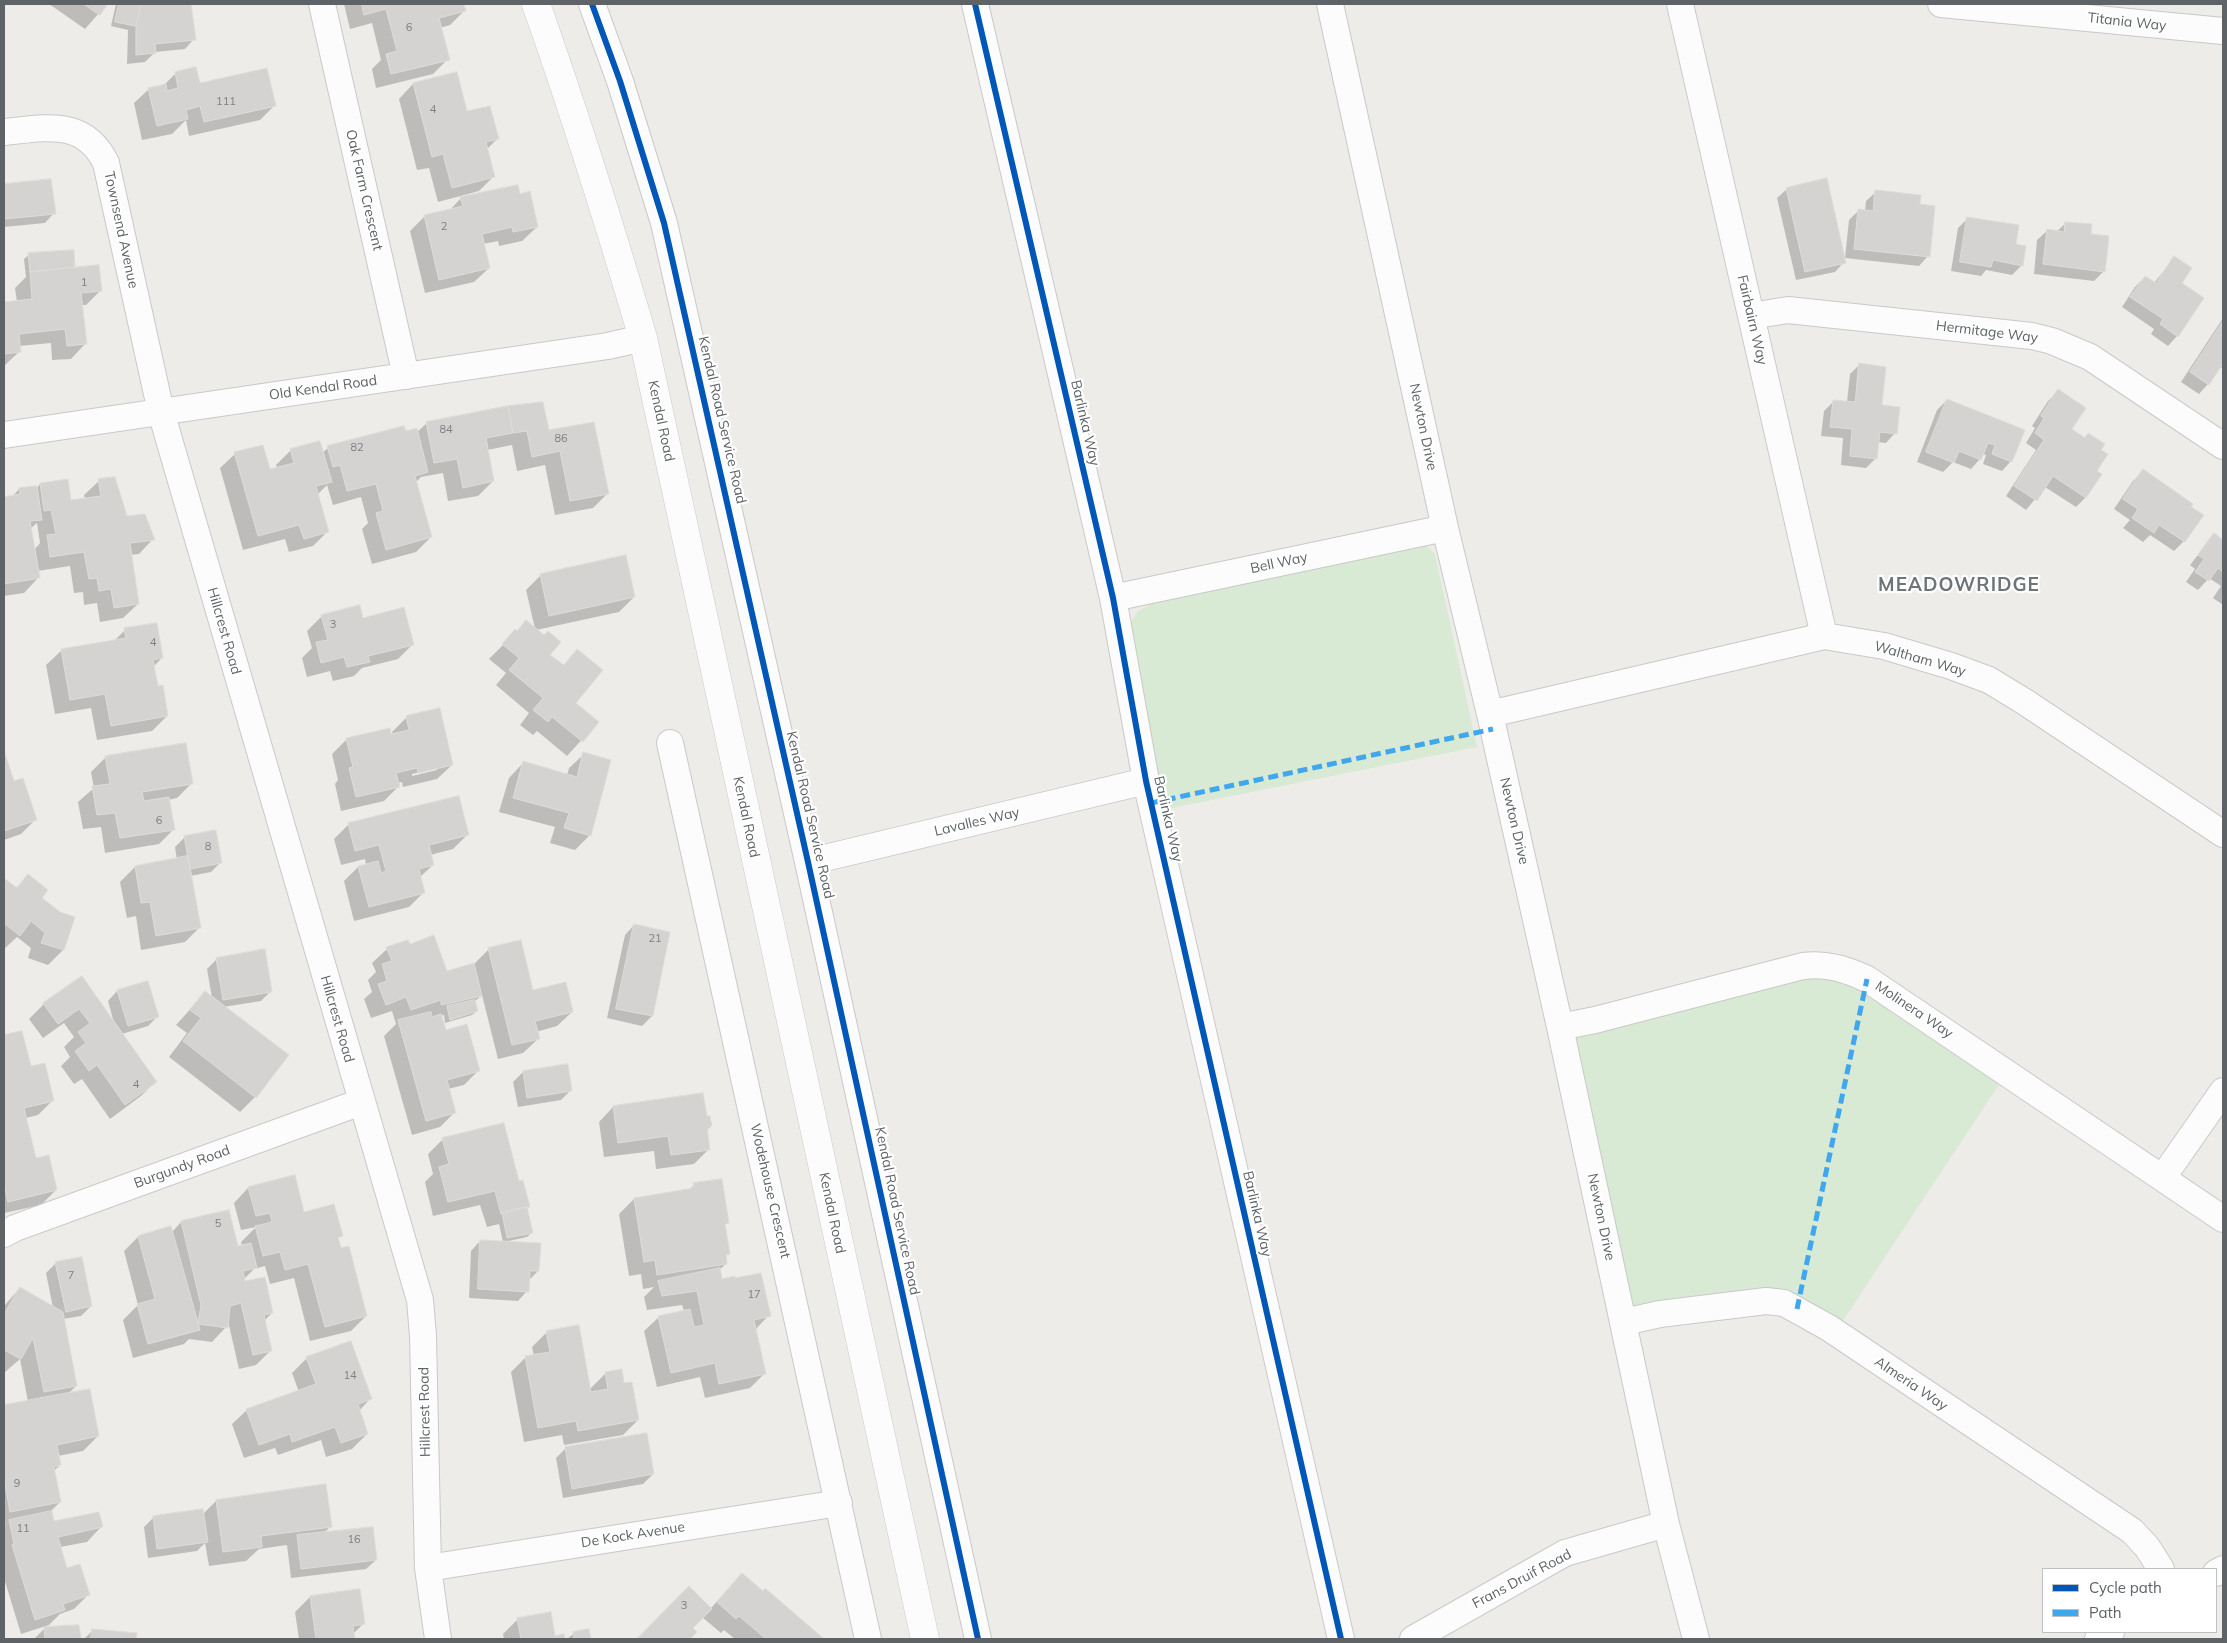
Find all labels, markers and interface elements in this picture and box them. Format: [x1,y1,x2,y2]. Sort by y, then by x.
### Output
street label: Titania Way [2087,10,2167,34]
house number: 6 [406,21,412,35]
house number: 111 [216,95,236,109]
house number: 4 [430,103,436,117]
street label: Oak Farm Crescent [342,128,386,252]
street label: Townsend Avenue [100,170,142,290]
house number: 2 [441,220,447,234]
street label: Fairbairn Way [1733,273,1771,367]
house number: 1 [81,276,87,290]
street label: Hermitage Way [1935,317,2039,347]
street label: Kendal Road Service Road [695,335,749,505]
street label: Old Kendal Road [268,372,378,404]
street label: Barlinka Way [1067,378,1103,468]
street label: Kendal Road [644,379,678,463]
street label: Newton Drive [1406,382,1440,472]
house number: 84 [439,423,453,437]
house number: 86 [554,432,568,446]
house number: 82 [350,441,364,455]
street label: Bell Way [1249,549,1309,577]
district label: MEADOWRIDGE [1877,574,2041,596]
street label: Hillcrest Road [204,585,244,677]
house number: 3 [330,618,336,632]
house number: 4 [150,636,156,650]
street label: Waltham Way [1872,638,1968,680]
street label: Kendal Road Service Road [783,730,837,900]
street label: Barlinka Way [1150,774,1186,864]
street label: Kendal Road [729,775,763,859]
street label: Newton Drive [1496,776,1532,866]
street label: Lavalles Way [933,804,1021,840]
house number: 6 [156,814,162,828]
house number: 8 [205,840,211,854]
house number: 21 [648,932,662,946]
street label: Hillcrest Road [317,973,357,1065]
street label: Molinera Way [1872,978,1956,1042]
house number: 4 [133,1078,139,1092]
street label: Wodehouse Crescent [746,1122,794,1260]
street label: Kendal Road Service Road [871,1125,923,1297]
street label: Burgundy Road [132,1142,232,1192]
street label: Barlinka Way [1239,1169,1275,1259]
street label: Kendal Road [815,1171,849,1255]
street label: Newton Drive [1584,1172,1618,1262]
house number: 5 [215,1217,221,1231]
house number: 7 [68,1269,74,1283]
house number: 17 [747,1288,761,1302]
street label: Almeria Way [1871,1353,1951,1415]
street label: Hillcrest Road [416,1367,434,1457]
house number: 14 [343,1369,357,1383]
house number: 9 [14,1477,20,1491]
street label: De Kock Avenue [580,1518,686,1552]
house number: 11 [16,1522,30,1536]
house number: 16 [347,1533,361,1547]
street label: Frans Druif Road [1470,1546,1574,1612]
legend [2042,1568,2217,1633]
text: Cycle path [2089,1578,2162,1597]
house number: 3 [681,1599,687,1613]
text: Path [2089,1603,2121,1622]

